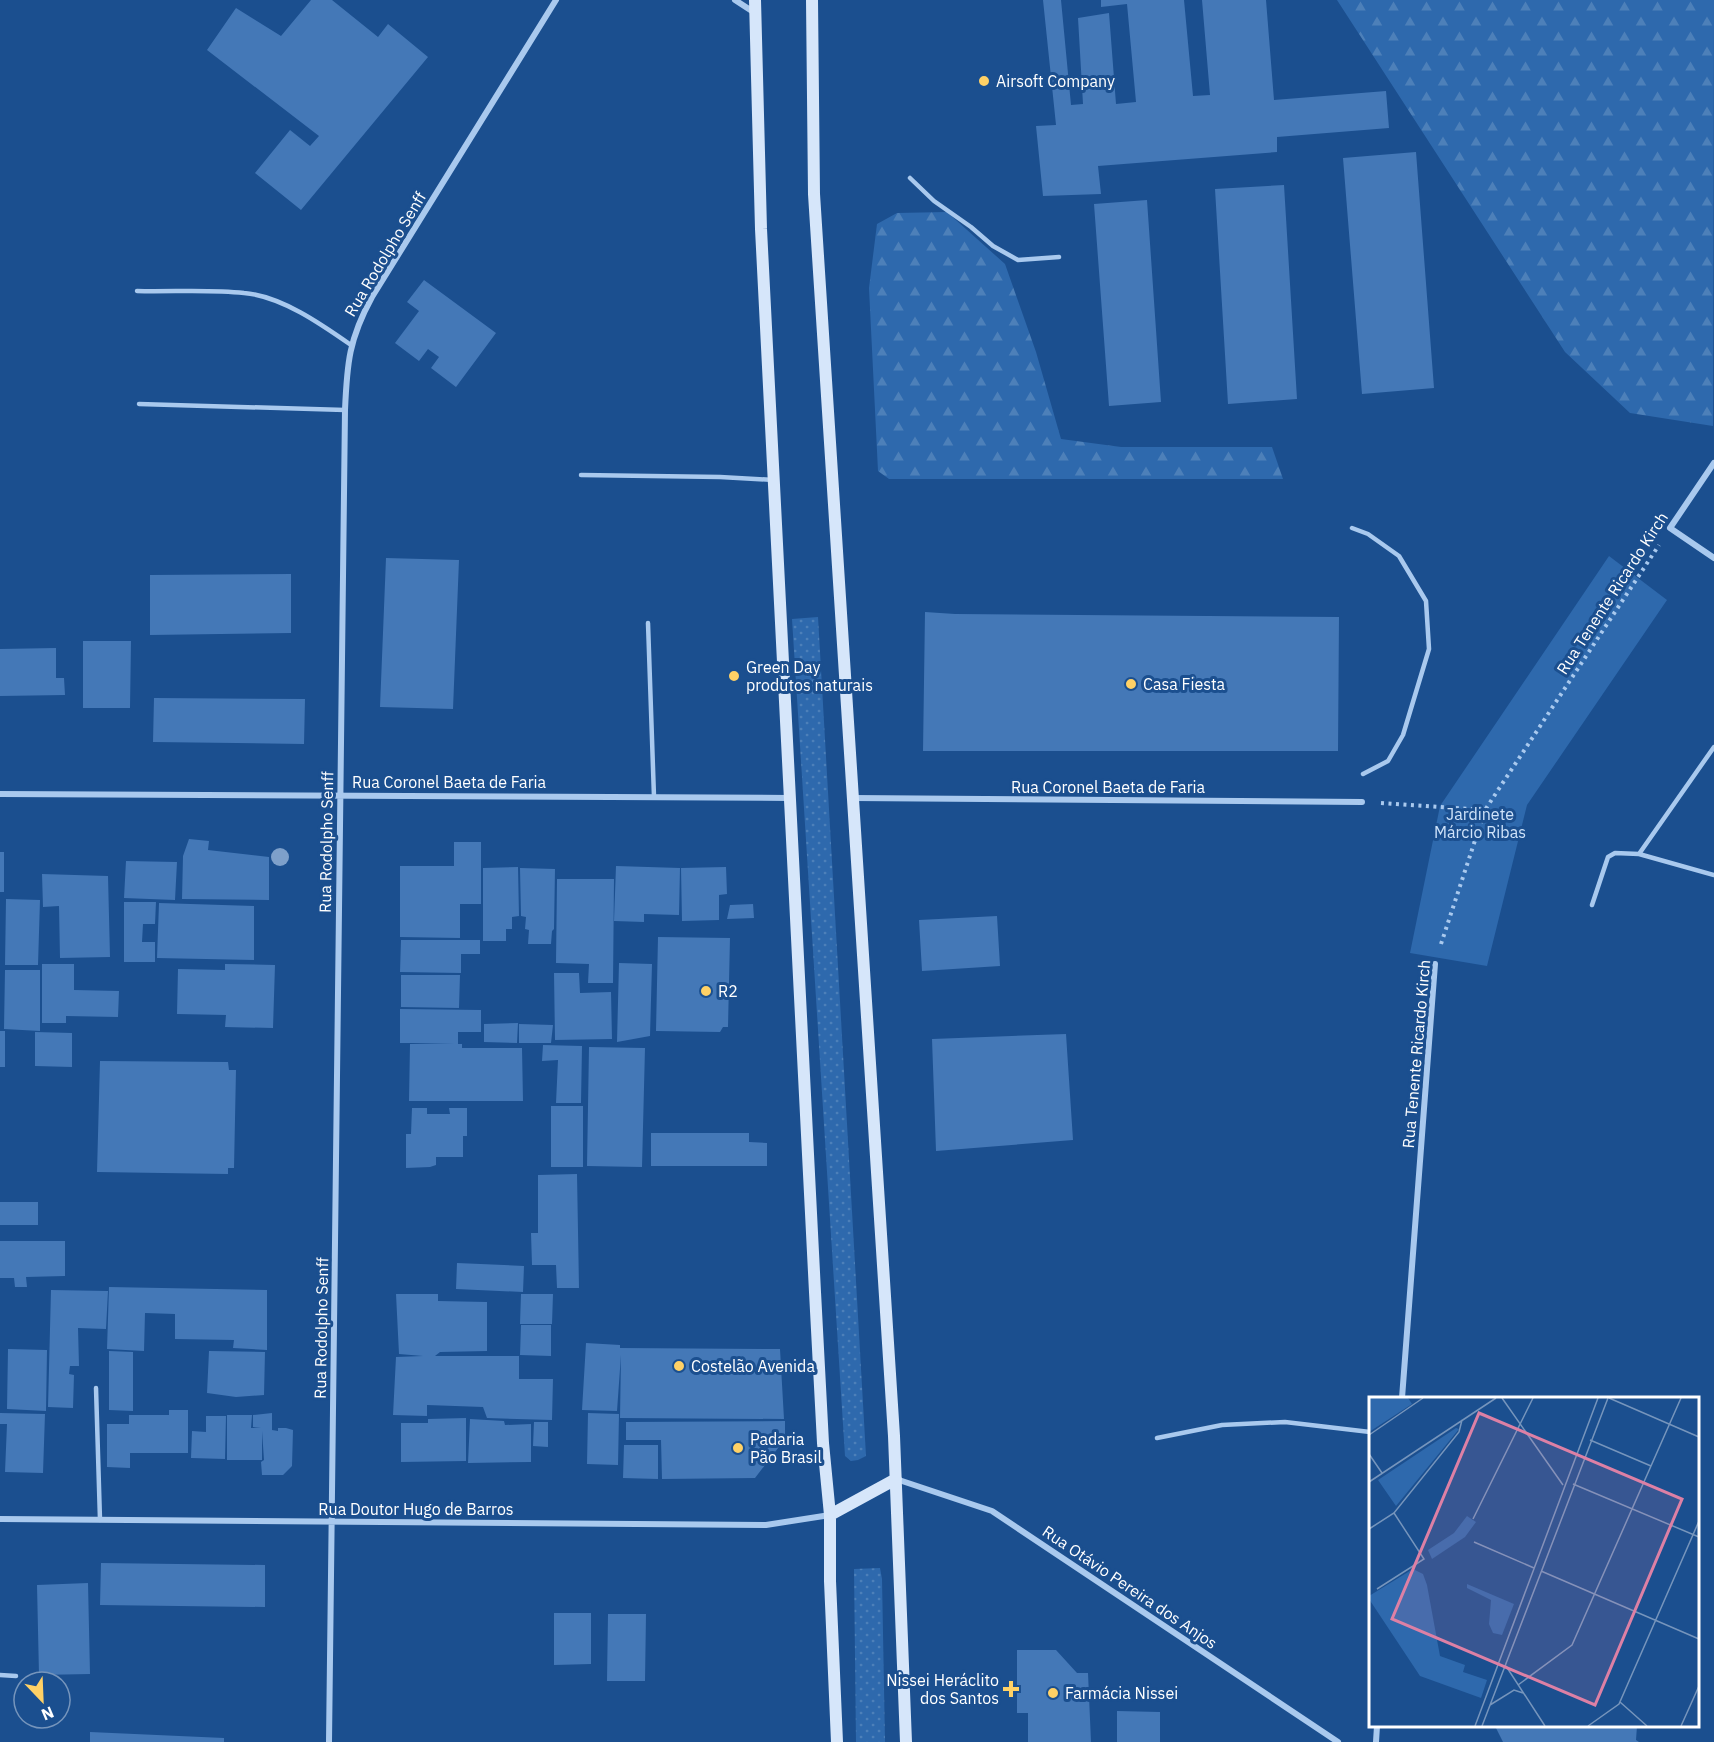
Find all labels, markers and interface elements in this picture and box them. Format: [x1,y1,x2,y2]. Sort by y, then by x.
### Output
place label: Airsoft Company [996,71,1115,91]
marker: Airsoft Company [977,74,991,88]
street label: Rua Rodolpho Senff [340,188,430,320]
street label: Rua Tenente Ricardo Kirch [1552,508,1672,678]
place label: Green Day produtos naturais [746,657,873,695]
marker: Green Day produtos naturais [727,669,741,683]
place label: Casa Fiesta [1143,674,1226,694]
marker: Casa Fiesta [1124,677,1138,691]
street label: Rua Rodolpho Senff [315,771,337,913]
street label: Rua Coronel Baeta de Faria [352,772,547,792]
street label: Rua Coronel Baeta de Faria [1011,777,1206,797]
park label: Jardinete Márcio Ribas [1434,804,1526,842]
street label: Rua Tenente Ricardo Kirch [1398,959,1434,1149]
place label: R2 [718,981,738,1001]
marker: R2 [699,984,713,998]
street label: Rua Rodolpho Senff [310,1257,332,1399]
place label: Costelão Avenida [691,1356,815,1376]
marker: Costelão Avenida [672,1359,686,1373]
inset map [1369,1397,1699,1727]
place label: Padaria Pão Brasil [750,1429,822,1467]
marker: Padaria Pão Brasil [731,1441,745,1455]
street label: Rua Doutor Hugo de Barros [318,1499,514,1519]
street label: Rua Otávio Pereira dos Anjos [1039,1521,1221,1653]
north arrow [12,1670,72,1730]
place label: Nissei Heráclito dos Santos [886,1670,999,1708]
marker: Nissei Heráclito dos Santos [1004,1682,1018,1696]
place label: Farmácia Nissei [1065,1683,1178,1703]
marker: Farmácia Nissei [1046,1686,1060,1700]
text: N [39,1702,57,1725]

